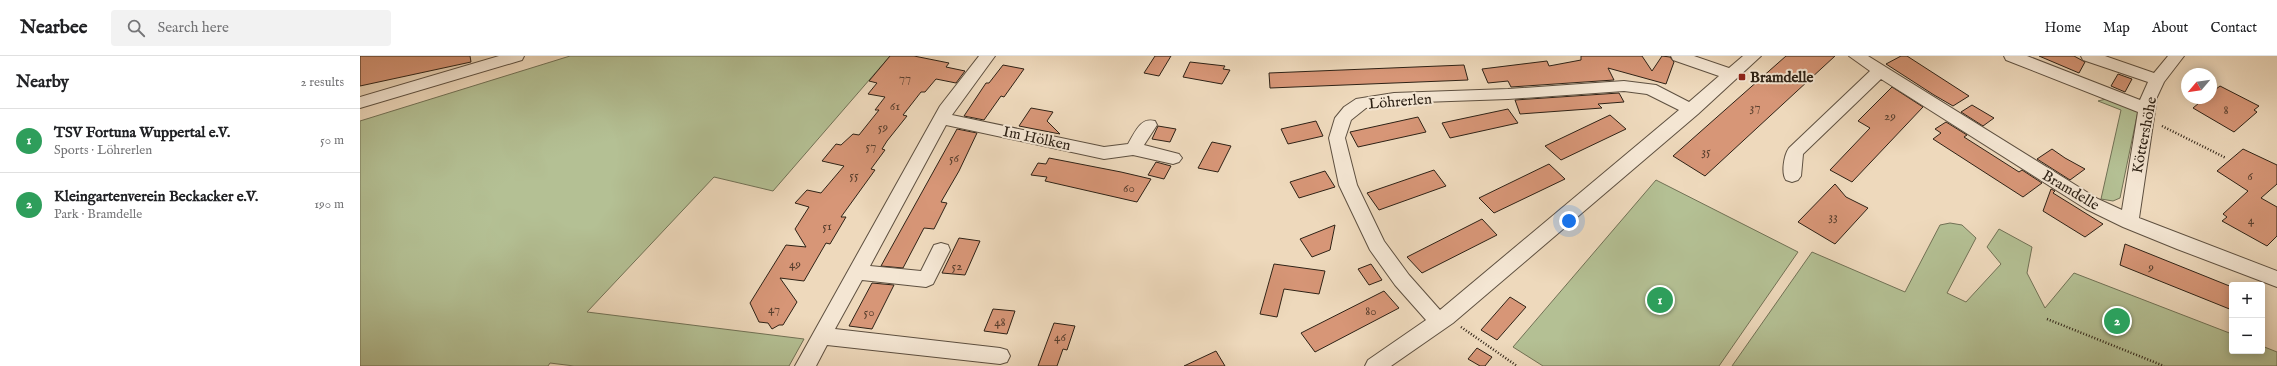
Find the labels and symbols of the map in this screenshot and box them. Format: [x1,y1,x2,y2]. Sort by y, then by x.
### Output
place label: Bramdelle [1750,68,1813,87]
north arrow [2181,68,2217,104]
house number: 77 [899,70,911,87]
marker: Bramdelle [1737,72,1747,82]
street label: Löhrerlen [1368,89,1433,114]
street label: Köttershöhe [2128,95,2161,175]
house number: 61 [890,98,900,115]
house number: 37 [1750,99,1760,116]
house number: 8 [2223,102,2229,119]
house number: 29 [1884,108,1896,125]
house number: 59 [878,119,889,136]
street label: Im Hölken [1001,122,1073,155]
house number: 57 [866,138,876,155]
house number: 35 [1701,143,1711,160]
house number: 56 [949,150,960,167]
street label: Bramdelle [2039,166,2103,215]
house number: 55 [849,167,859,184]
house number: 6 [2247,168,2253,185]
house number: 60 [1123,180,1135,197]
house number: 33 [1828,208,1838,225]
your location [1559,211,1579,231]
house number: 4 [2248,212,2255,229]
house number: 51 [822,218,832,235]
house number: 49 [789,256,801,273]
house number: 52 [952,258,962,275]
house number: 9 [2147,259,2154,276]
pin: 1 [1647,285,1673,315]
house number: 47 [768,301,780,318]
house number: 80 [1365,303,1377,320]
house number: 50 [863,304,875,321]
pin: 2 [2104,306,2130,336]
house number: 48 [994,314,1006,331]
house number: 46 [1054,329,1066,346]

